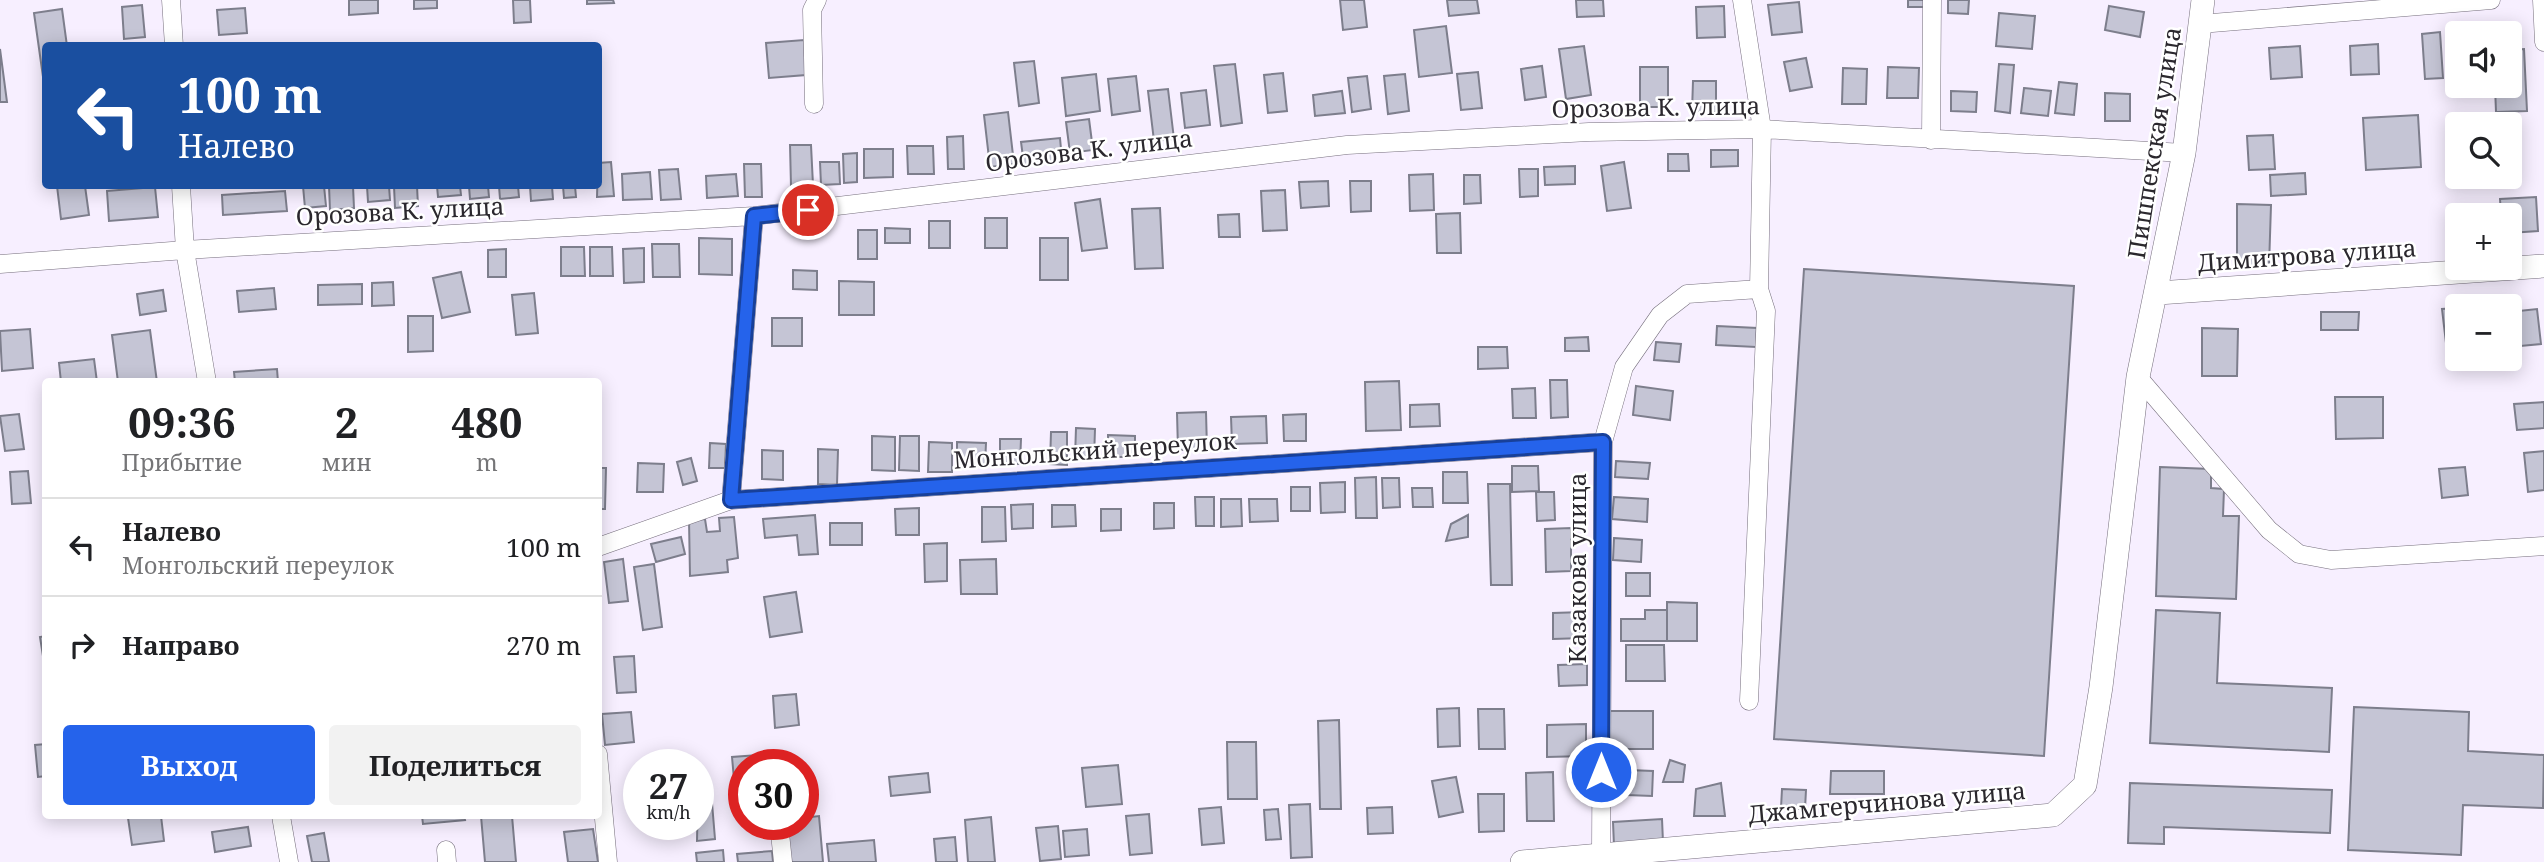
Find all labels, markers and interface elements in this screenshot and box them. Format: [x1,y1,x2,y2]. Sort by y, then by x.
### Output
map controls [2445,21,2522,371]
button: sound [2445,21,2522,98]
street label: Пишпекская улица [2119,24,2188,261]
text: 100 m [178,61,322,127]
icon: left [63,70,154,161]
street label: Орозова К. улица [1551,88,1761,125]
button: search [2445,112,2522,189]
street label: Орозова К. улица [983,120,1194,179]
text: Налево [178,124,295,167]
pin [778,180,838,240]
street label: Орозова К. улица [295,189,505,232]
icon: arrive [789,191,827,229]
button: + [2445,203,2522,280]
street label: Димитрова улица [2196,230,2417,279]
button: − [2445,294,2522,371]
text: 09:36 [128,393,236,450]
text: 2 [335,393,359,450]
text: 480 [451,393,522,450]
street label: Монгольский переулок [952,423,1238,476]
text: Прибытие [122,446,242,478]
text: мин [322,446,372,478]
text: m [476,446,498,478]
street label: Казакова улица [1560,472,1593,664]
text: Налево [122,513,221,549]
icon: left [63,528,101,566]
text: 100 m [506,529,581,565]
text: Монгольский переулок [122,549,394,581]
icon: right [63,626,101,664]
text: Направо [122,627,240,663]
text: 270 m [506,627,581,663]
button: Выход [63,725,315,805]
button: Поделиться [329,725,581,805]
position arrow [1564,735,1638,809]
speed limit sign: 30 [728,749,819,840]
text: 27 [649,762,688,809]
street label: Джамгерчинова улица [1747,773,2027,830]
text: km/h [646,800,691,824]

